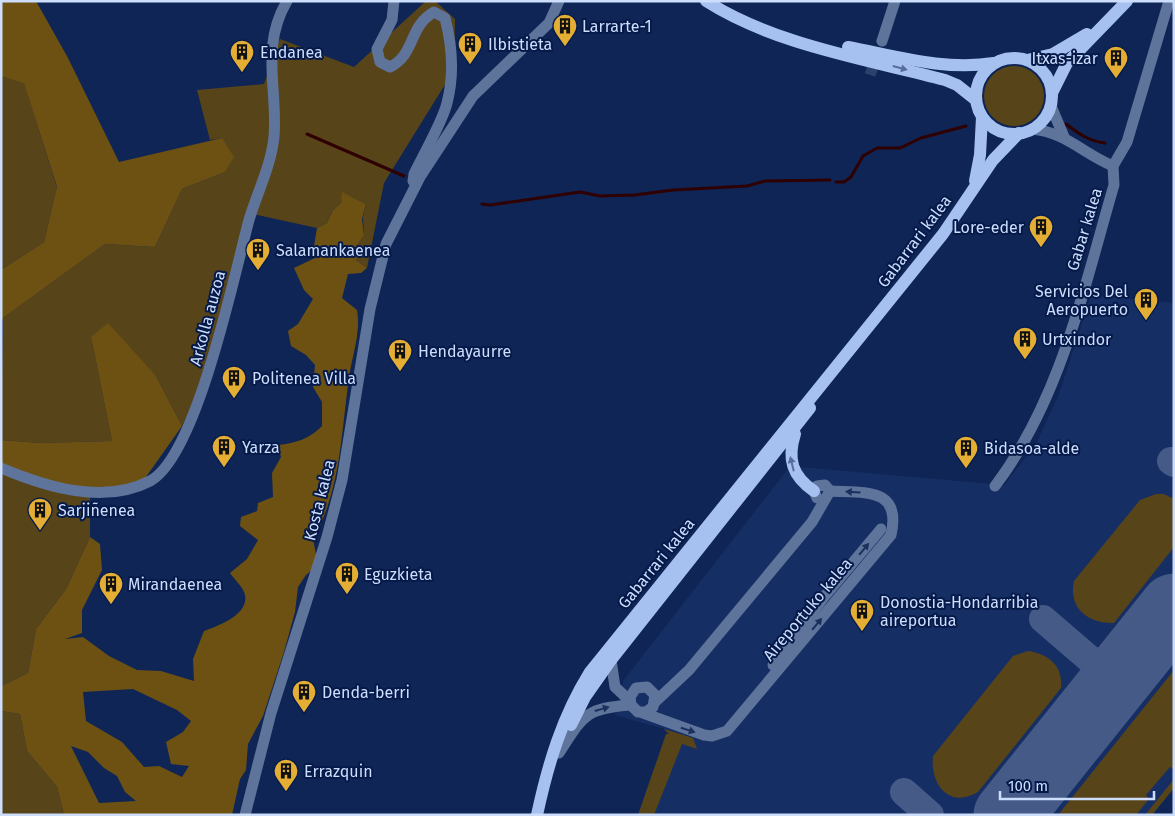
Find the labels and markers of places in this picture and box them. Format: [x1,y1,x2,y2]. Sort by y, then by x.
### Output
building icon: Larrarte-1 [552,13,578,47]
place label: Larrarte-1 [582,17,652,36]
building icon: Ilbistieta [457,31,483,65]
place label: Ilbistieta [488,35,552,54]
building icon: Endanea [229,39,255,73]
place label: Endanea [260,43,323,62]
building icon: Itxas-izar [1103,45,1129,79]
place label: Itxas-izar [1032,49,1099,68]
building icon: Lore-eder [1028,214,1054,248]
place label: Lore-eder [953,218,1025,237]
building icon: Salamankaenea [245,237,271,271]
place label: Salamankaenea [276,241,390,260]
place label: Servicios Del Aeropuerto [1035,282,1128,319]
building icon: Servicios Del Aeropuerto [1133,287,1159,321]
building icon: Urtxindor [1012,326,1038,360]
place label: Urtxindor [1042,330,1112,349]
building icon: Hendayaurre [387,338,413,372]
place label: Hendayaurre [418,342,511,361]
building icon: Politenea Villa [221,365,247,399]
place label: Politenea Villa [252,369,356,388]
building icon: Yarza [211,434,237,468]
building icon: Bidasoa-alde [953,435,979,469]
place label: Yarza [242,438,280,457]
place label: Bidasoa-alde [984,439,1079,458]
building icon: Sarjiñenea [27,497,53,531]
place label: Sarjiñenea [58,501,135,520]
building icon: Eguzkieta [334,561,360,595]
place label: Eguzkieta [364,565,433,584]
building icon: Mirandaenea [98,571,124,605]
place label: Mirandaenea [128,575,222,594]
place label: Donostia-Hondarribia aireportua [880,593,1039,630]
building icon: Donostia-Hondarribia aireportua [849,598,875,632]
building icon: Denda-berri [291,679,317,713]
place label: Denda-berri [322,683,410,702]
building icon: Errazquin [273,758,299,792]
place label: Errazquin [304,762,373,781]

